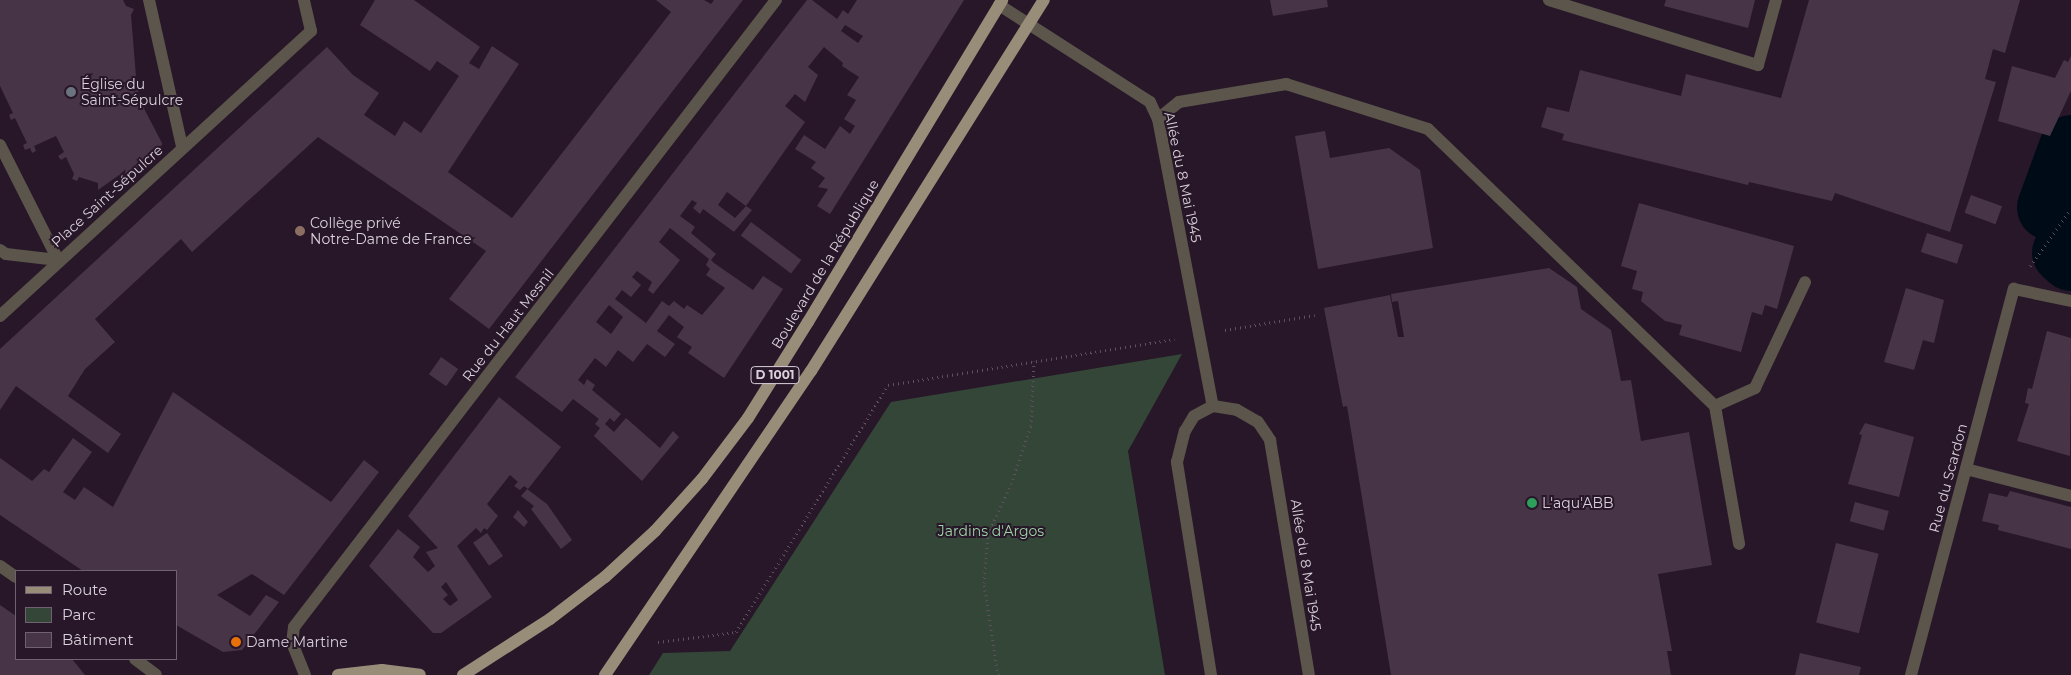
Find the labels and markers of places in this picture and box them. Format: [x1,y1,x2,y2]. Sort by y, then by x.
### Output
place label: Église du Saint-Sépulcre [81,76,183,108]
marker: Église du Saint-Sépulcre [65,86,77,98]
place label: Collège privé Notre-Dame de France [310,215,471,248]
marker: Collège privé Notre-Dame de France [294,225,306,237]
place label: L'aqu'ABB [1542,495,1614,511]
marker: L'aqu'ABB [1526,497,1538,509]
place label: Dame Martine [246,634,348,650]
marker: Dame Martine [230,636,242,648]

